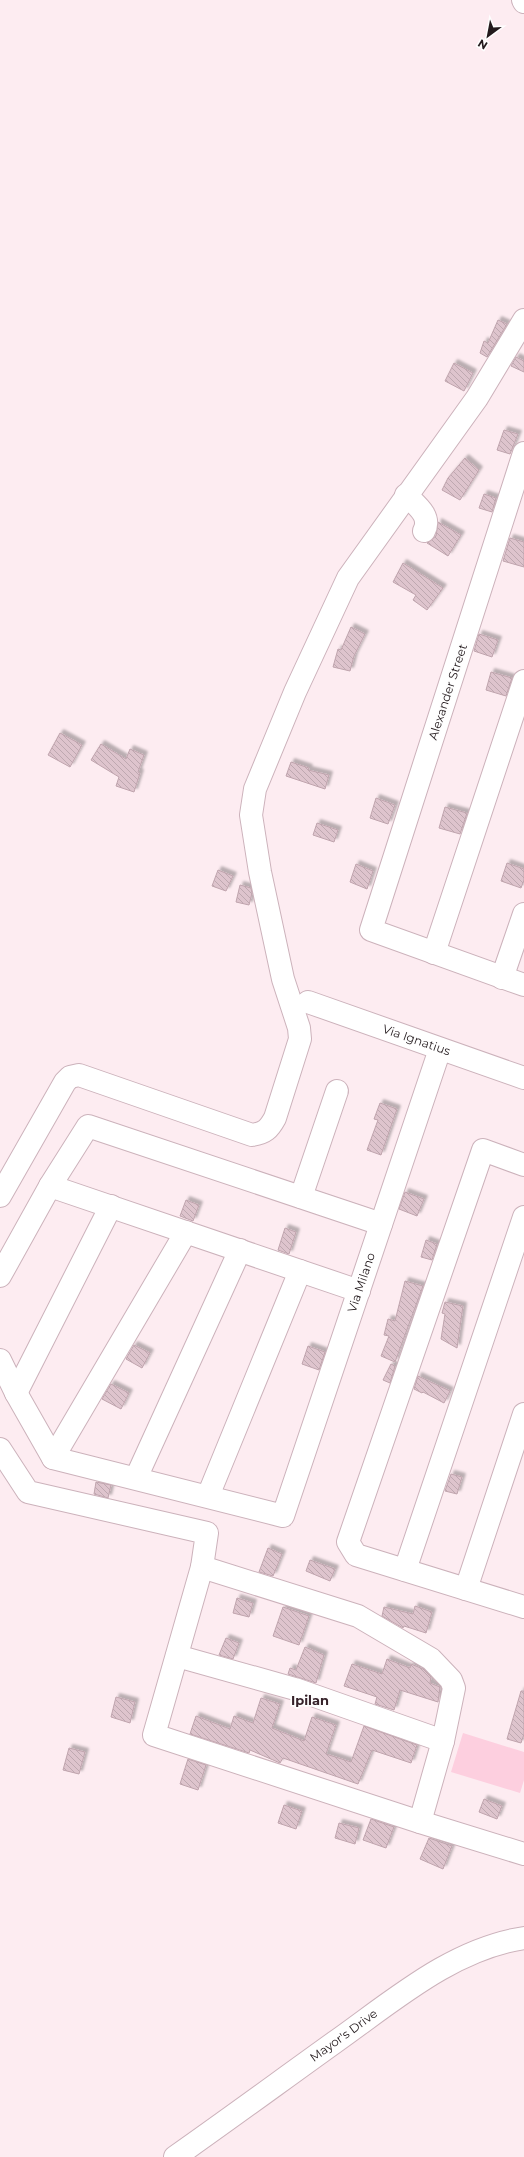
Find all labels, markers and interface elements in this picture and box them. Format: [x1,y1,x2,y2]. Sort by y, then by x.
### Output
north arrow [468,16,508,56]
text: N [475,36,490,53]
street label: Alexander Street [425,642,470,742]
street label: Via Ignatius [381,1021,453,1059]
street label: Via Milano [344,1250,378,1314]
district label: Ipilan [291,1692,329,1708]
street label: Mayor's Drive [307,2006,380,2065]

